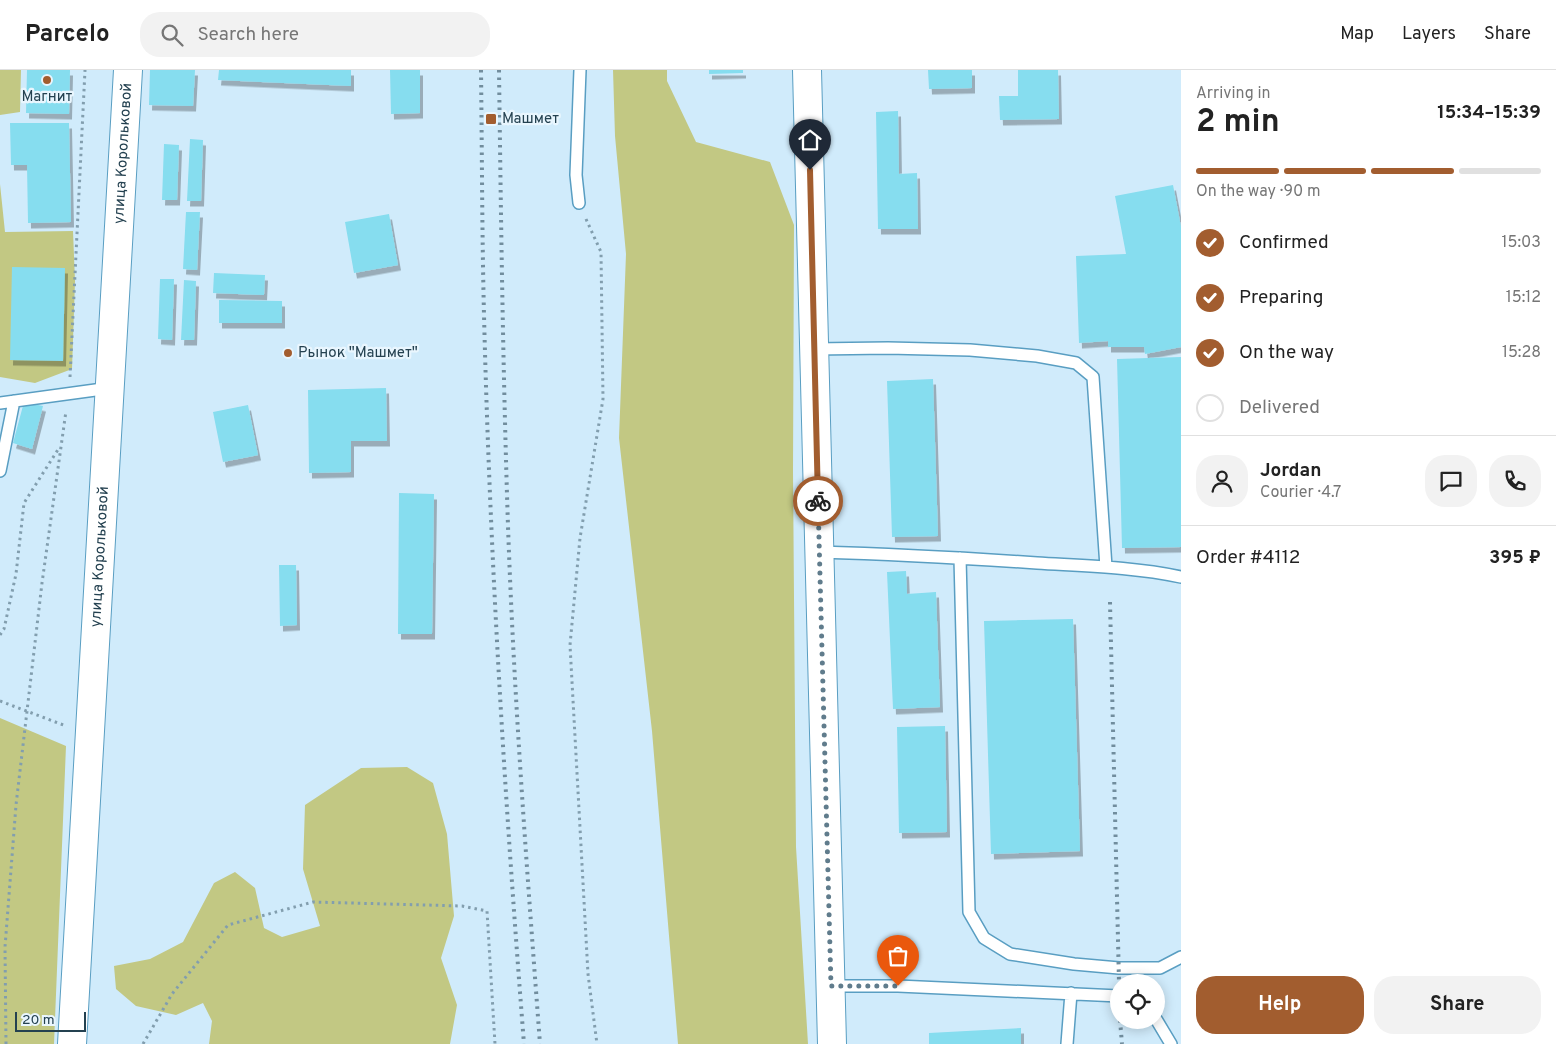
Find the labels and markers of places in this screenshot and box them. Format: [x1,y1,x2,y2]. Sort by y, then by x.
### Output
marker: Магнит [41,74,53,86]
place label: Магнит [22,88,73,107]
place label: Машмет [502,110,559,129]
marker: Машмет [484,112,498,126]
pin [789,119,831,170]
place label: Рынок "Машмет" [298,344,418,363]
marker: Рынок "Машмет" [282,347,294,359]
pin [877,935,919,986]

